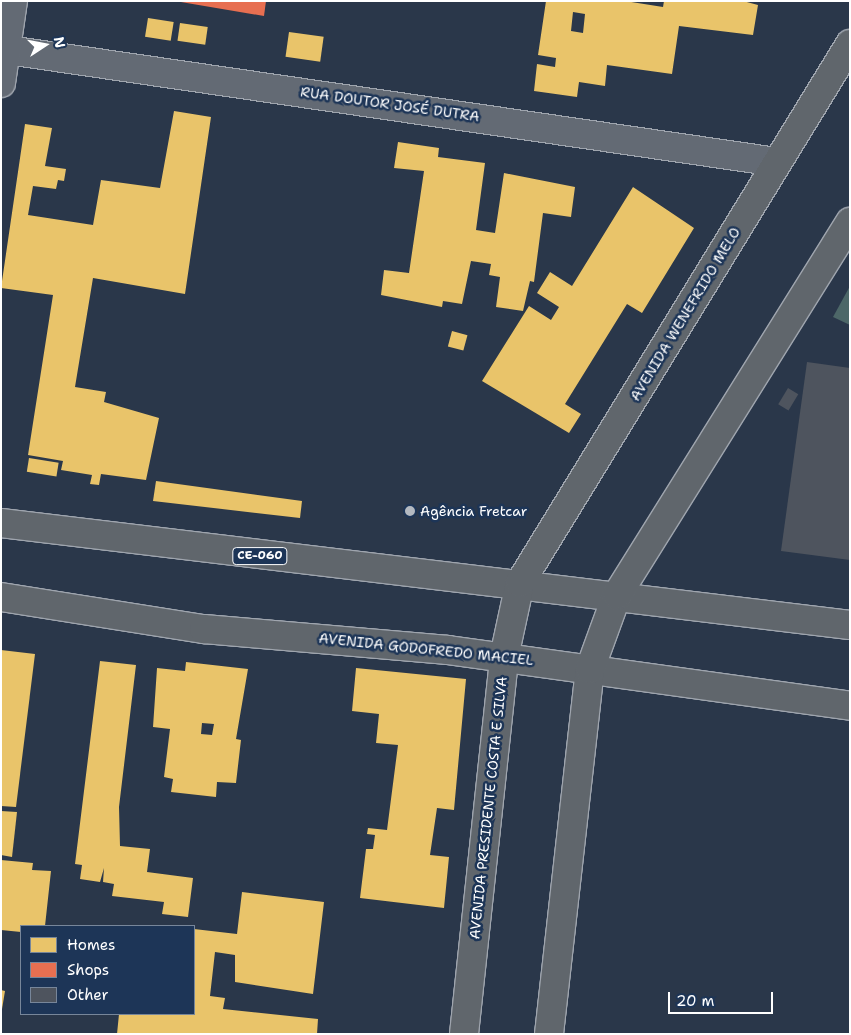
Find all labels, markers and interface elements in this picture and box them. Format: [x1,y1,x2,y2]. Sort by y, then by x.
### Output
north arrow [20,20,70,70]
text: N [50,35,70,49]
street label: RUA DOUTOR JOSÉ DUTRA [299,83,481,125]
street label: AVENIDA WENEFRIDO MELO [626,224,744,404]
place label: Agência Fretcar [420,503,527,519]
marker: Agência Fretcar [404,505,416,517]
road number: CE-060 [231,546,289,566]
street label: AVENIDA GODOFREDO MACIEL [318,629,534,669]
street label: AVENIDA PRESIDENTE COSTA E SILVA [466,676,510,940]
legend [20,925,195,1015]
text: Homes [67,935,115,955]
text: Shops [67,960,109,980]
scale bar [671,982,776,1014]
text: Other [67,985,109,1005]
text: 20 m [676,991,715,1011]

